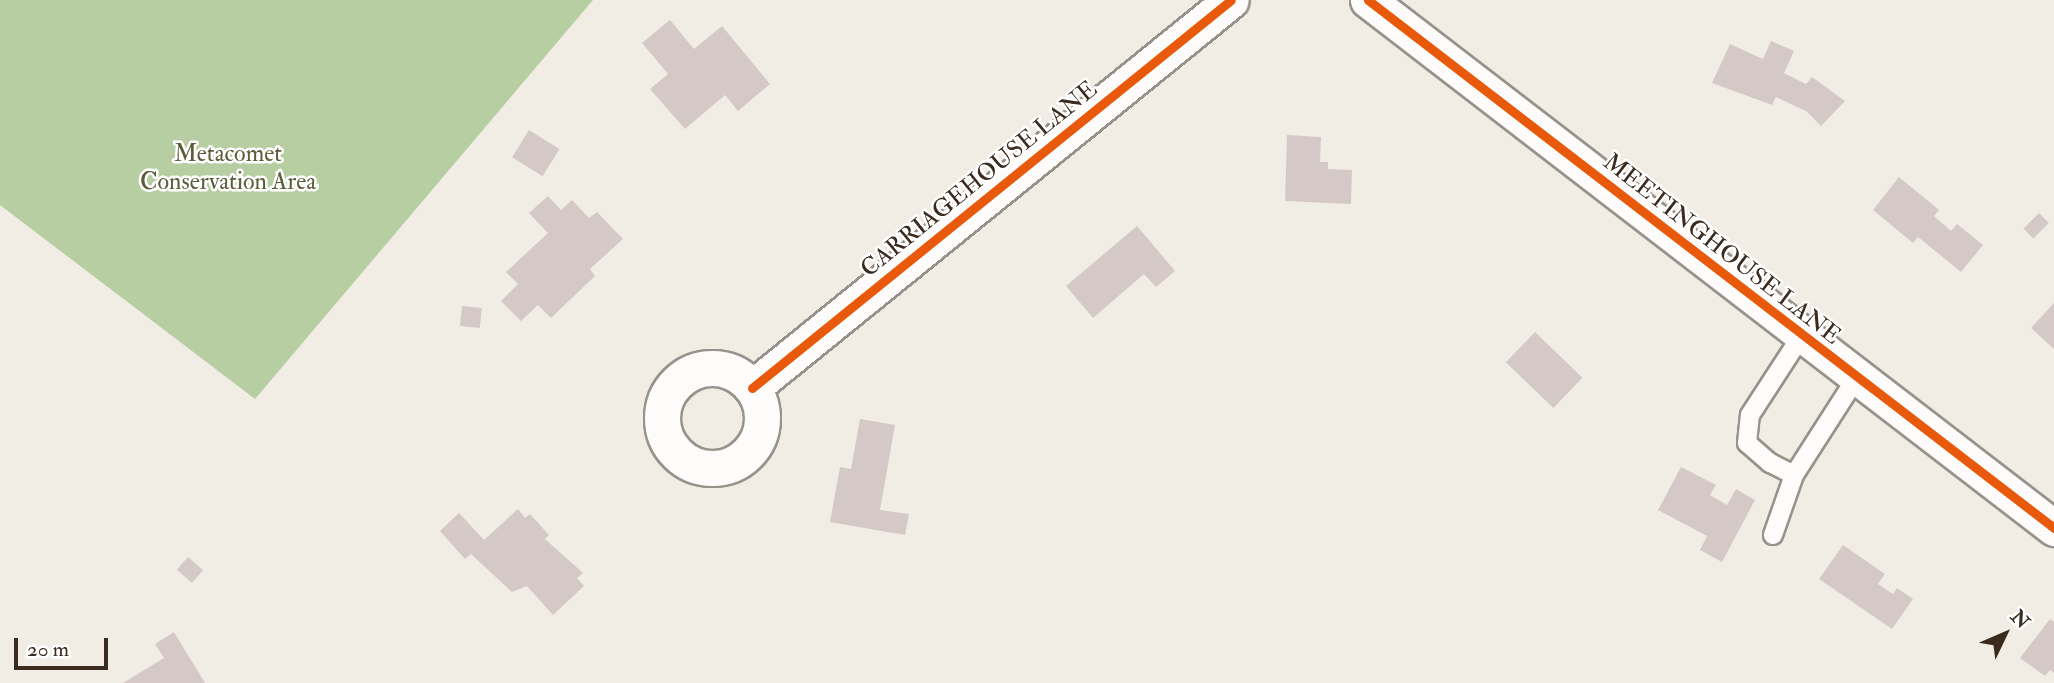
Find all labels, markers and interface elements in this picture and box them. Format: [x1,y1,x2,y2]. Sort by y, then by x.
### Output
street label: CARRIAGEHOUSE LANE [855,75,1103,283]
park label: Metacomet Conservation Area [140,140,316,196]
street label: MEETINGHOUSE LANE [1598,147,1846,351]
north arrow [1970,599,2040,669]
text: N [2006,605,2035,634]
scale bar [18,624,112,668]
text: 20 m [27,636,69,663]

